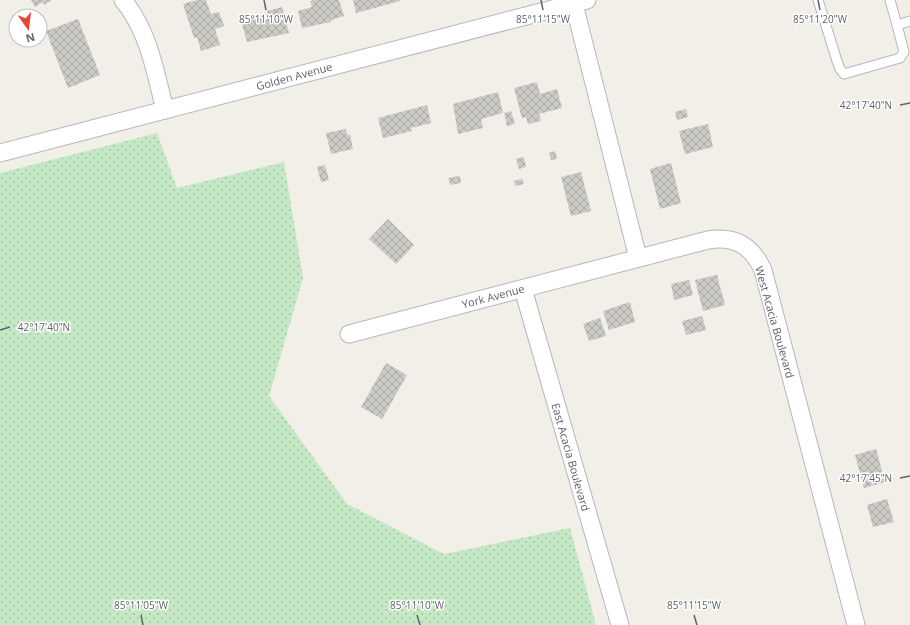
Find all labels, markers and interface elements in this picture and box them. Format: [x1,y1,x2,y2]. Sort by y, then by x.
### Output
north arrow [8,8,48,48]
text: 85°11'10"W [239,12,294,26]
text: 85°11'15"W [516,12,571,26]
text: 85°11'20"W [793,12,848,26]
text: N [24,30,37,47]
street label: Golden Avenue [254,59,334,93]
text: 42°17'40"N [840,98,892,112]
street label: West Acacia Boulevard [752,264,798,380]
street label: York Avenue [460,280,526,312]
text: 42°17'40"N [18,320,70,334]
street label: East Acacia Boulevard [548,401,594,513]
text: 42°17'45"N [840,471,892,485]
text: 85°11'05"W [114,598,169,612]
text: 85°11'10"W [390,598,445,612]
text: 85°11'15"W [667,598,722,612]

